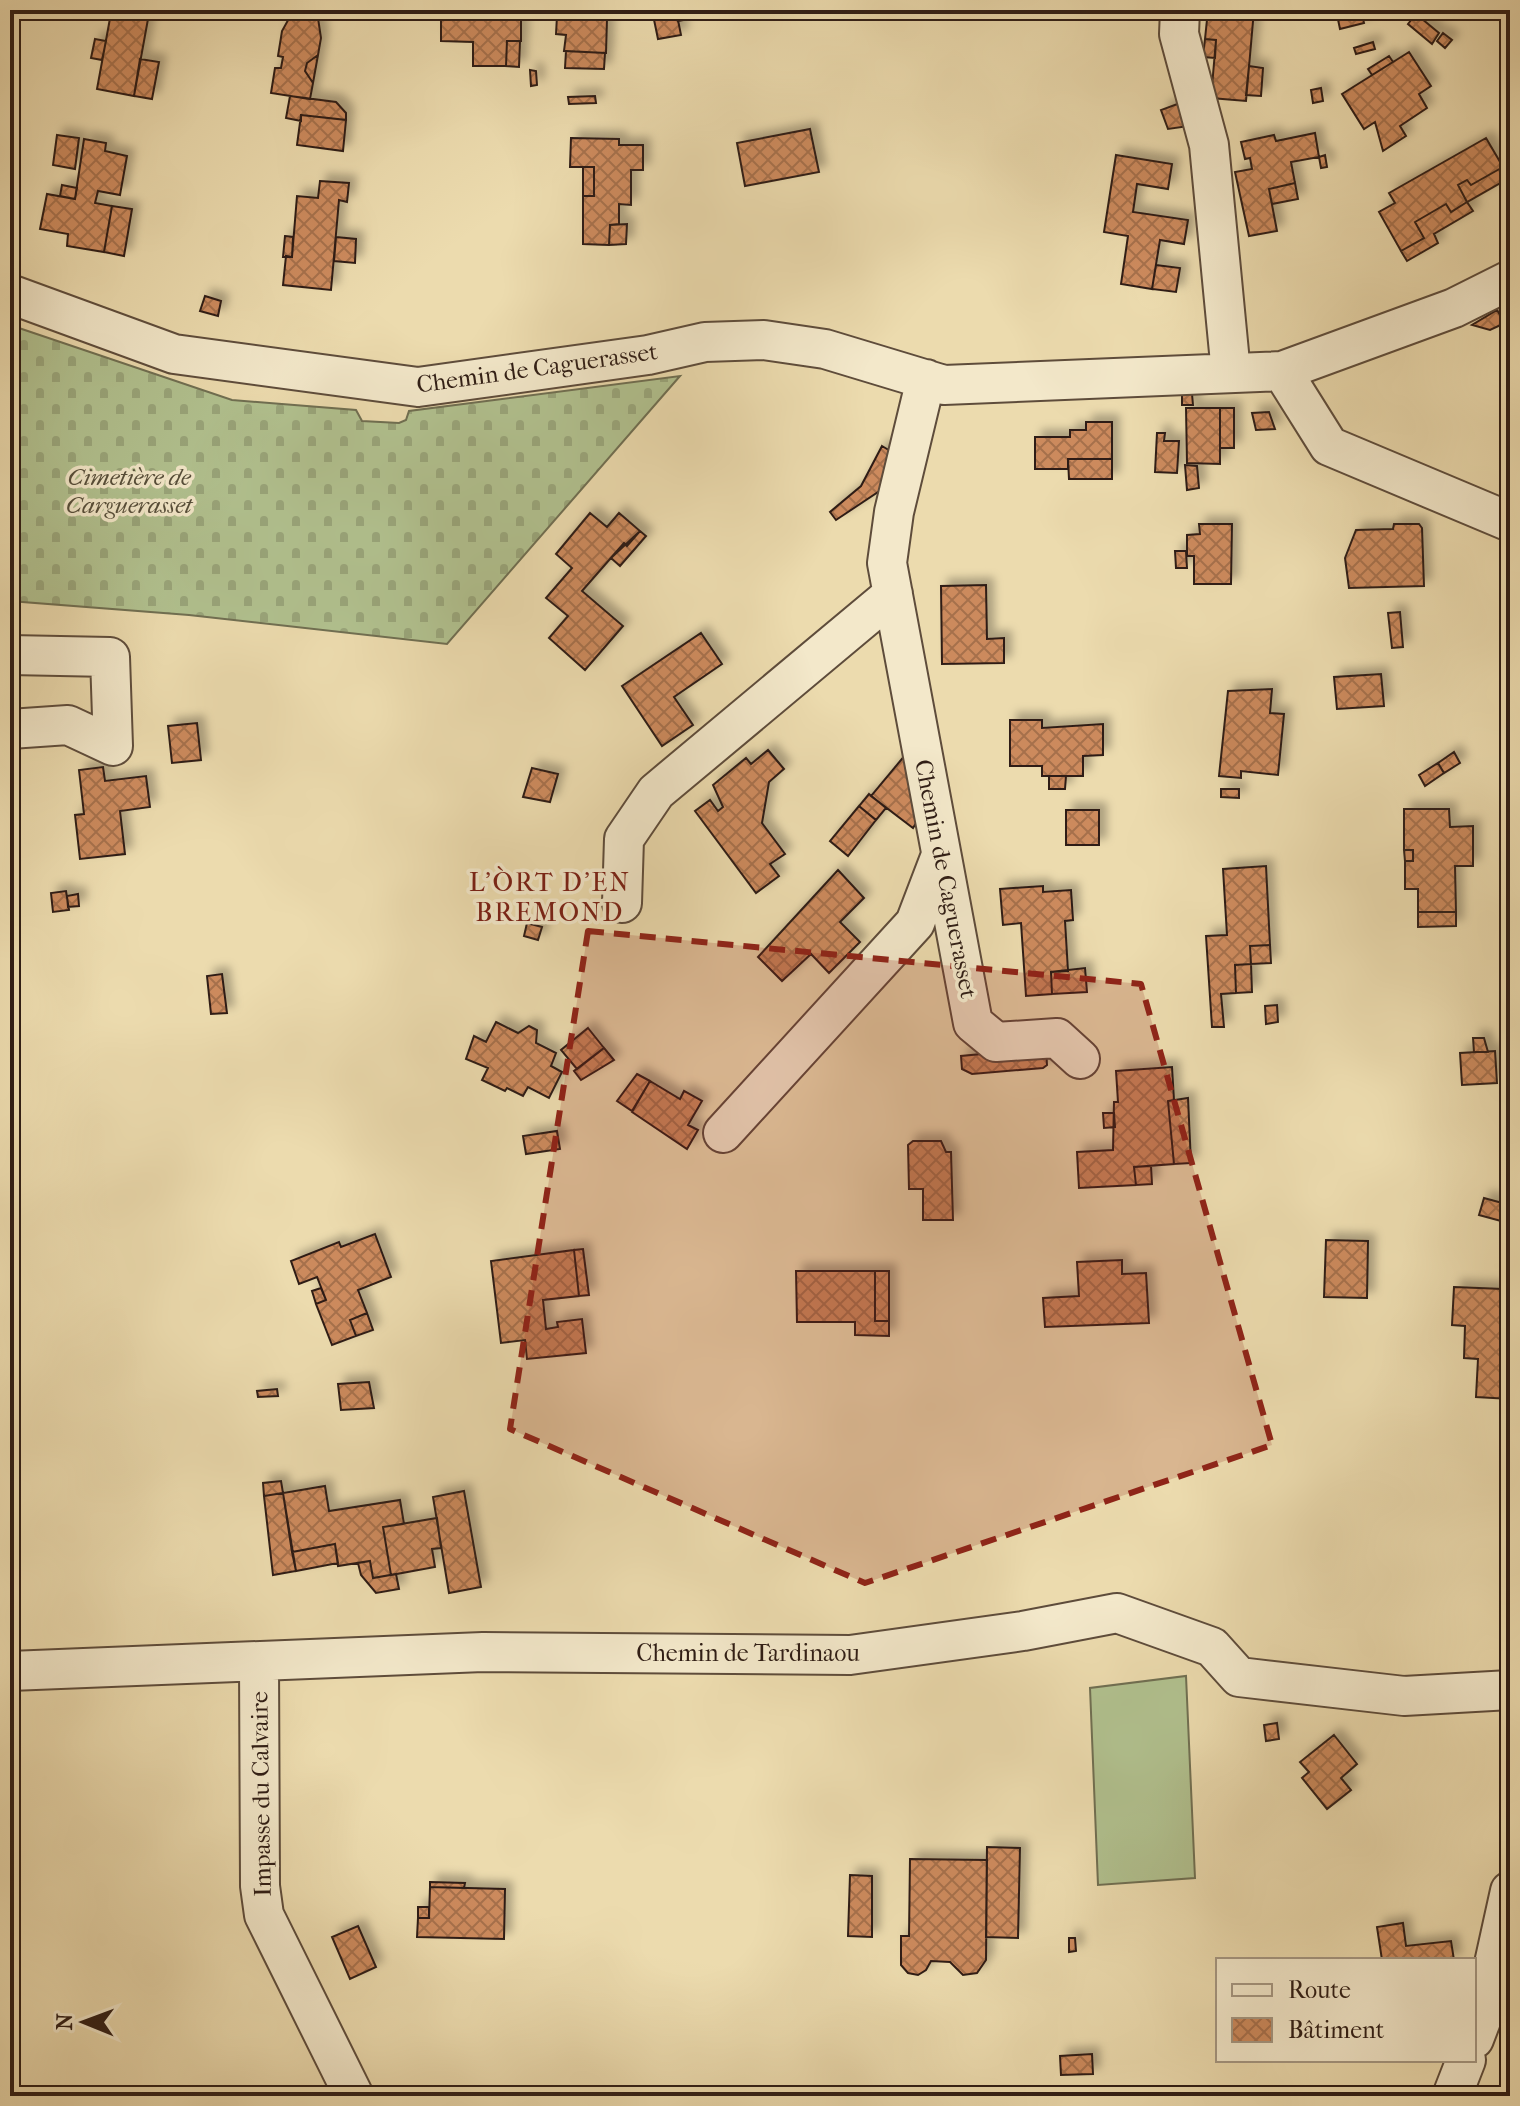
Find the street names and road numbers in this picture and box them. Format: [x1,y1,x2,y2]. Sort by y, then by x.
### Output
street label: Chemin de Caguerasset [415,337,660,399]
street label: Chemin de Caguerasset [909,757,983,1001]
street label: Chemin de Tardinaou [636,1639,860,1667]
street label: Impasse du Calvaire [245,1691,277,1897]

